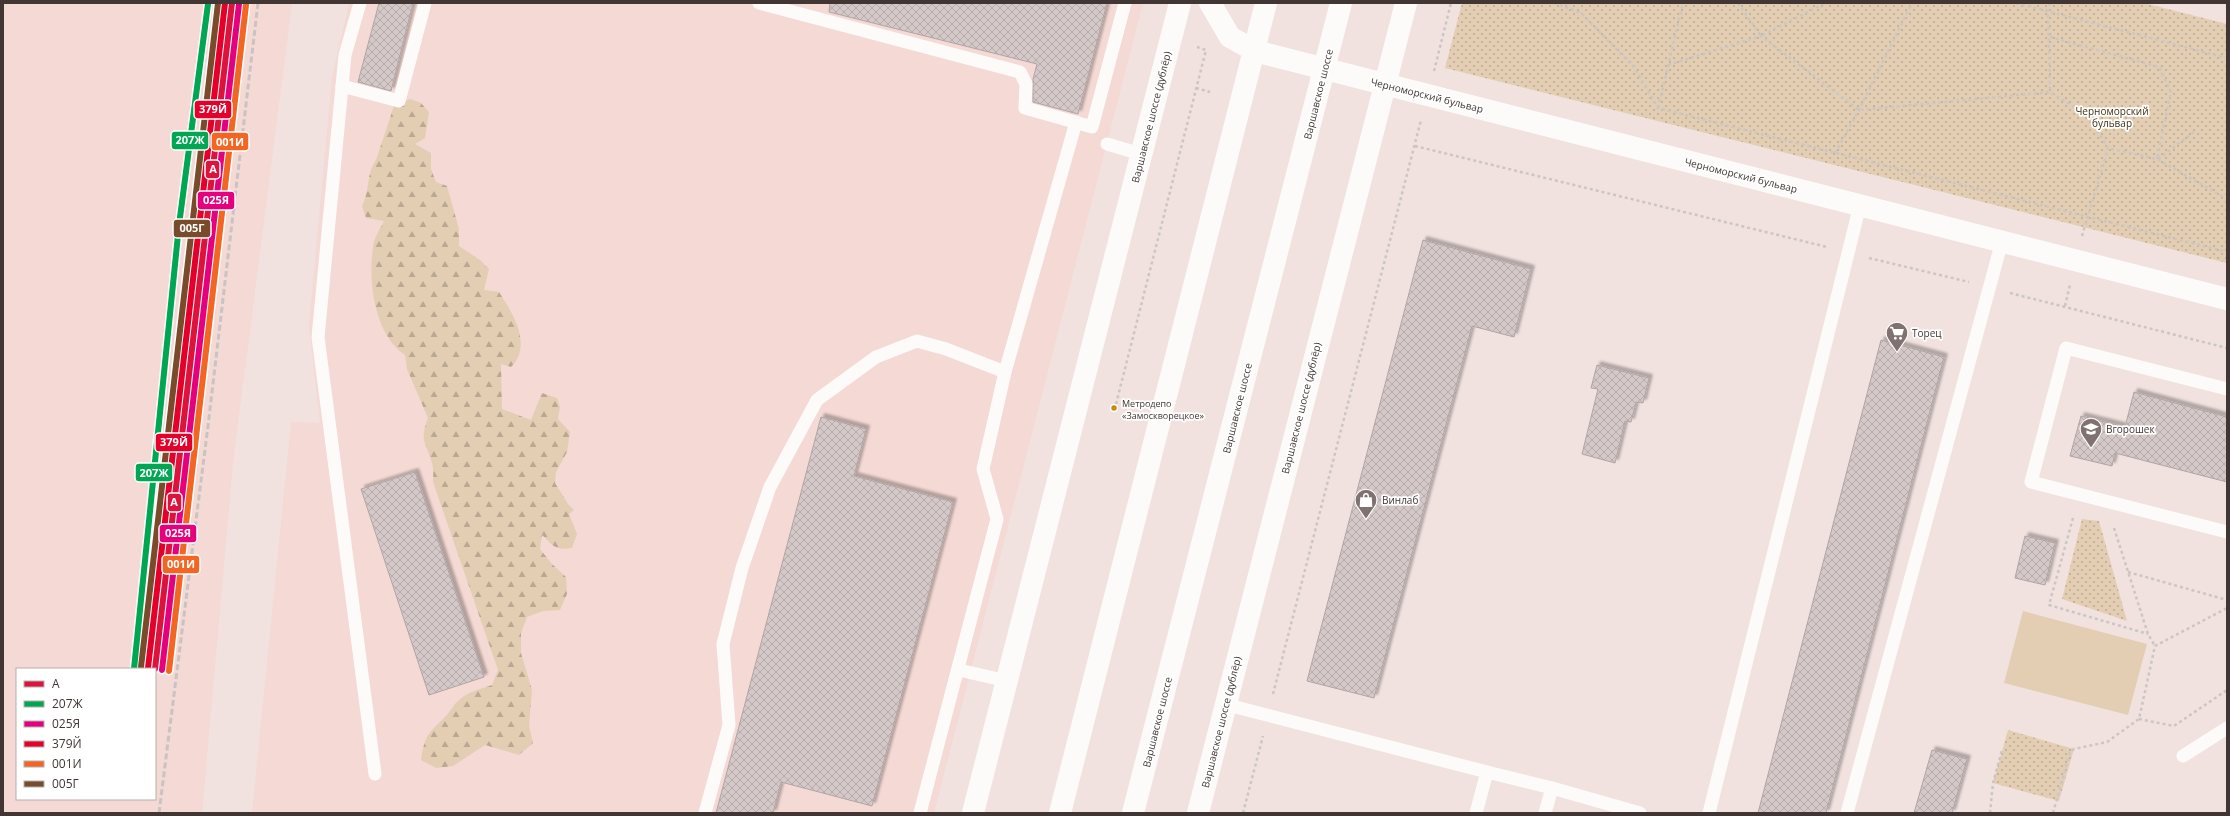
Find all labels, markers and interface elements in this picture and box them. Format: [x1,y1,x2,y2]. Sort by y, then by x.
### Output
street label: Варшавское шоссе [1300,47,1336,141]
street label: Варшавское шоссе (дублёр) [1128,50,1174,184]
street label: Черноморский бульвар [1369,74,1485,116]
line badge: 379Й [194,100,232,119]
text: 379Й [199,101,227,116]
park label: Черноморский бульвар [2075,104,2149,130]
line badge: 207Ж [171,131,209,150]
text: 207Ж [175,132,205,147]
line badge: 001И [211,132,249,151]
text: 001И [216,134,244,149]
street label: Черноморский бульвар [1683,154,1799,196]
line badge: A [205,160,220,179]
text: A [209,161,217,176]
line badge: 025Я [197,191,235,210]
text: 025Я [203,192,229,207]
line badge: 005Г [173,219,211,238]
text: 005Г [179,220,205,235]
supermarket icon: Торец [1884,320,1910,353]
place label: Торец [1912,326,1942,340]
street label: Варшавское шоссе (дублёр) [1278,341,1324,475]
street label: Варшавское шоссе [1219,361,1255,455]
place label: Метродепо «Замоскворецкое» [1122,397,1205,422]
marker: Метродепо «Замоскворецкое» [1109,403,1119,413]
school or university icon: Вгорошек [2078,416,2104,449]
place label: Вгорошек [2106,422,2155,436]
line badge: 379Й [155,433,193,452]
text: 379Й [160,434,188,449]
line badge: 207Ж [135,463,173,482]
text: 207Ж [139,465,169,480]
shop icon: Винлаб [1353,487,1379,520]
line badge: A [167,493,182,512]
place label: Винлаб [1382,493,1418,507]
text: A [170,494,178,509]
line badge: 025Я [159,524,197,543]
text: 025Я [165,525,191,540]
line badge: 001И [162,555,200,574]
text: 001И [167,556,195,571]
street label: Варшавское шоссе (дублёр) [1198,655,1244,789]
legend [16,668,156,800]
text: A [52,675,60,692]
street label: Варшавское шоссе [1139,675,1175,769]
text: 207Ж [52,695,84,712]
text: 025Я [52,715,80,732]
text: 379Й [52,735,82,752]
text: 001И [52,755,82,772]
text: 005Г [52,775,79,792]

